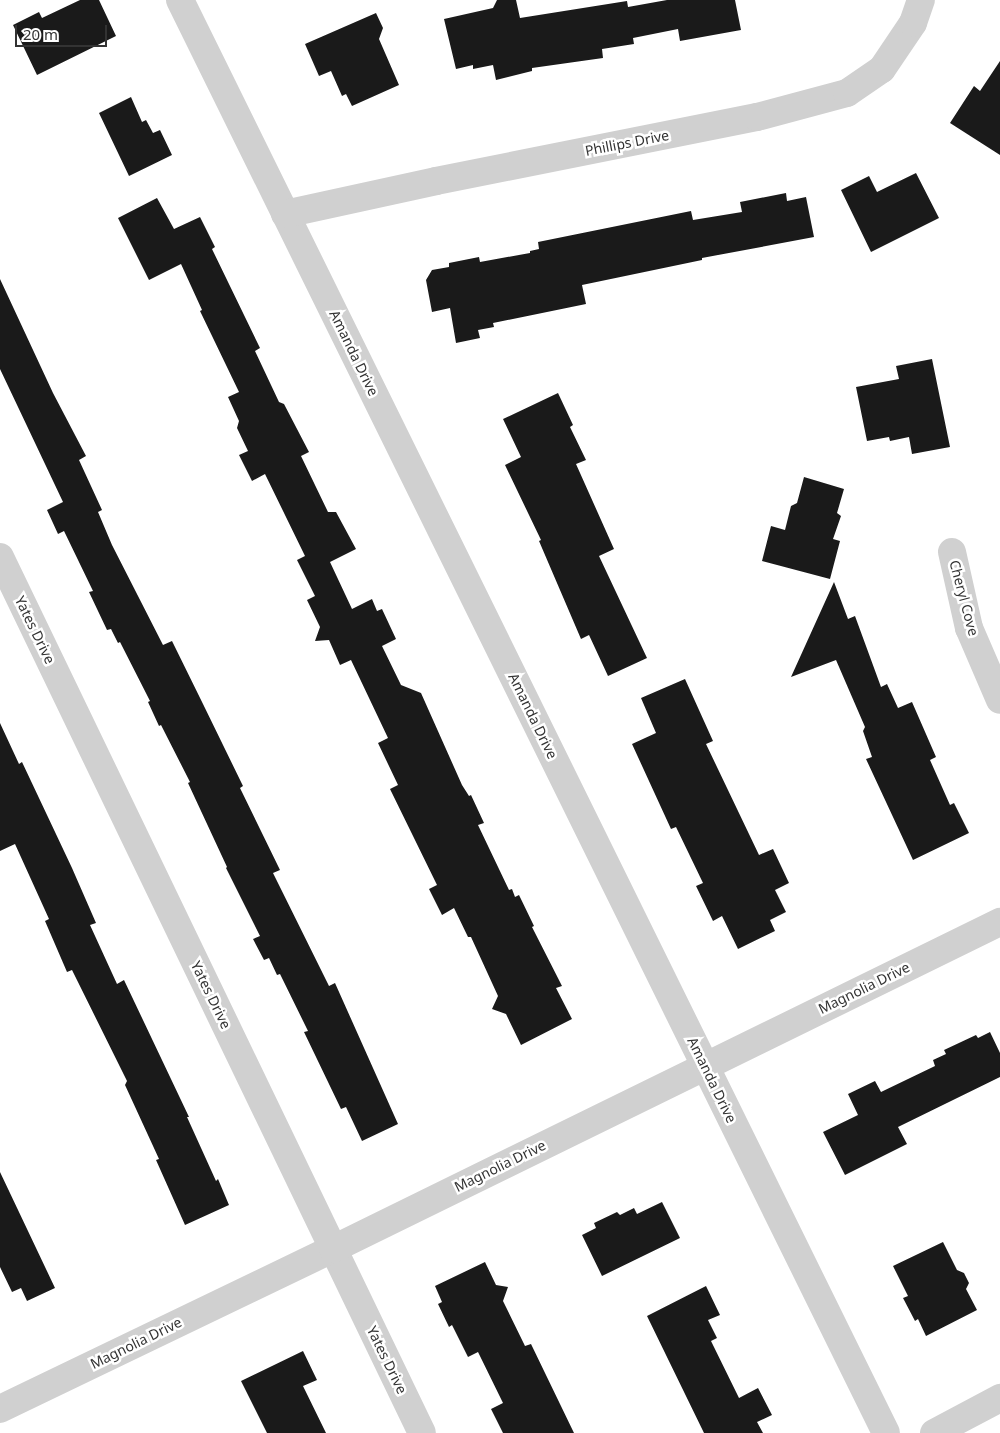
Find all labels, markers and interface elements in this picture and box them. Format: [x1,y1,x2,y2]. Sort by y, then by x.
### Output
scale bar [18,15,110,47]
text: 20 m [23,24,58,44]
street label: Phillips Drive [584,127,670,159]
street label: Amanda Drive [326,307,382,399]
street label: Cheryl Cove [946,558,982,638]
street label: Yates Drive [11,594,59,666]
street label: Amanda Drive [505,670,561,762]
street label: Yates Drive [187,959,235,1031]
street label: Magnolia Drive [816,959,912,1017]
street label: Amanda Drive [684,1034,740,1126]
street label: Magnolia Drive [452,1137,548,1195]
street label: Magnolia Drive [88,1314,184,1372]
street label: Yates Drive [363,1324,411,1396]

